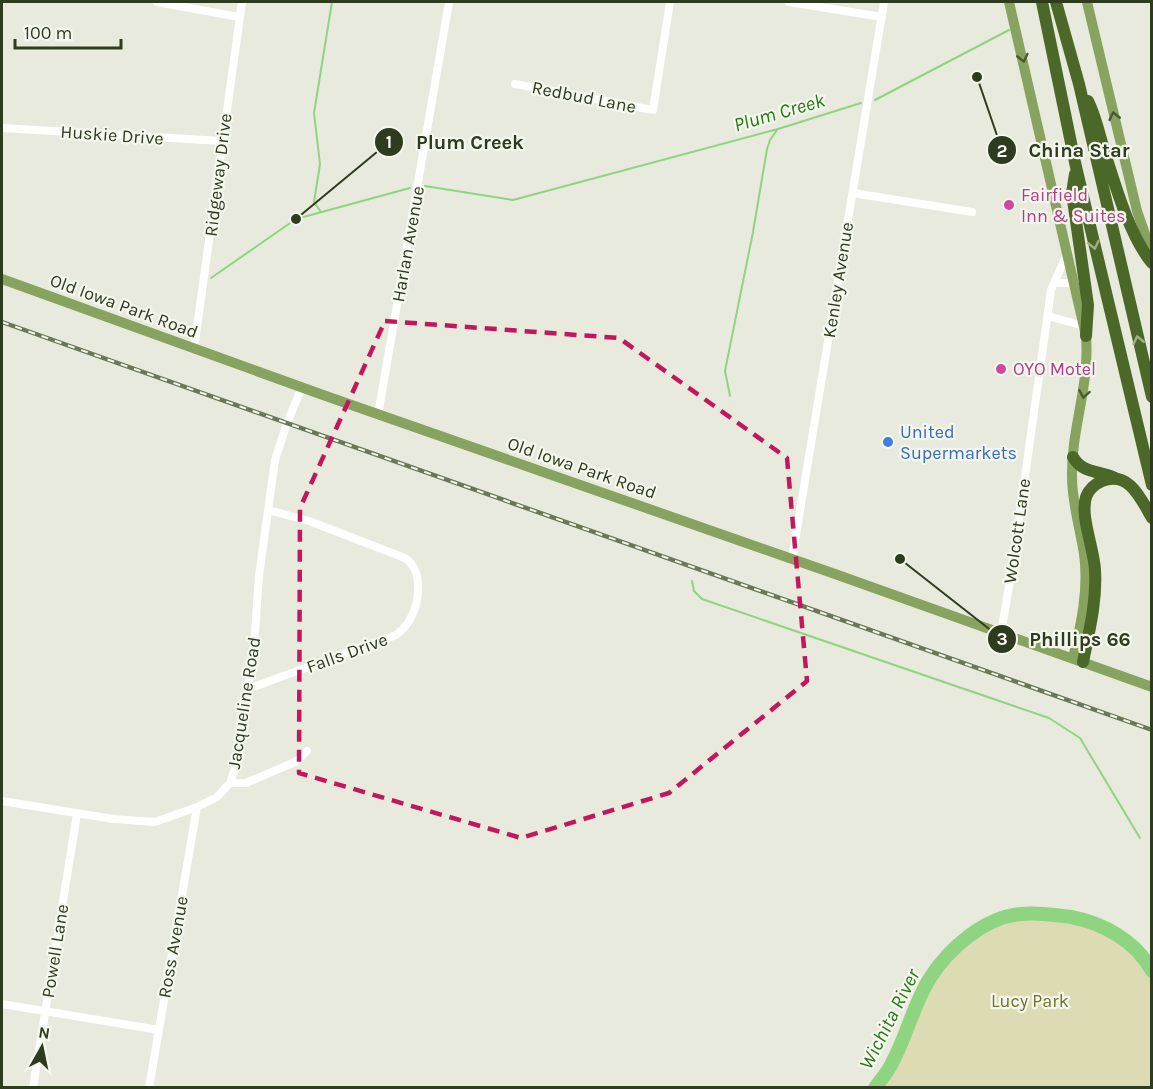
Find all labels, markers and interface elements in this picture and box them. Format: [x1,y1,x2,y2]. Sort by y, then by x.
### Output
scale bar [15,12,122,50]
text: 100 m [24,22,72,44]
one-way arrow [1015,53,1028,63]
street label: Redbud Lane [530,76,638,118]
water label: Plum Creek [731,88,828,136]
street label: Ridgeway Drive [200,112,236,238]
one-way arrow [1109,112,1122,122]
street label: Huskie Drive [60,120,164,150]
callout: Plum Creek [374,123,535,161]
text: 1 [386,131,392,153]
text: Plum Creek [416,131,524,154]
callout: China Star [987,131,1142,169]
text: China Star [1028,139,1130,162]
text: 2 [997,140,1007,162]
street label: Harlan Avenue [387,184,429,304]
place label: Fairfield Inn & Suites [1021,184,1125,227]
marker: Fairfield Inn & Suites [1002,198,1016,212]
street label: Kenley Avenue [818,220,858,340]
one-way arrow [1087,239,1100,249]
street label: Old Iowa Park Road [47,269,201,343]
one-way arrow [1133,335,1146,345]
place label: OYO Motel [1013,358,1096,380]
marker: OYO Motel [994,362,1008,376]
one-way arrow [1078,389,1091,399]
place label: United Supermarkets [900,421,1017,464]
street label: Old Iowa Park Road [505,432,659,504]
marker: United Supermarkets [881,435,895,449]
street label: Wolcott Lane [999,477,1035,585]
callout: Phillips 66 [987,620,1142,658]
street label: Falls Drive [303,628,391,678]
text: 3 [996,628,1008,650]
text: Phillips 66 [1029,628,1131,651]
street label: Jacqueline Road [223,635,265,771]
street label: Ross Avenue [153,894,193,1000]
street label: Powell Lane [37,902,73,1000]
water label: Wichita River [854,964,925,1073]
park label: Lucy Park [991,990,1069,1012]
north arrow [12,1017,72,1077]
text: N [37,1022,51,1043]

